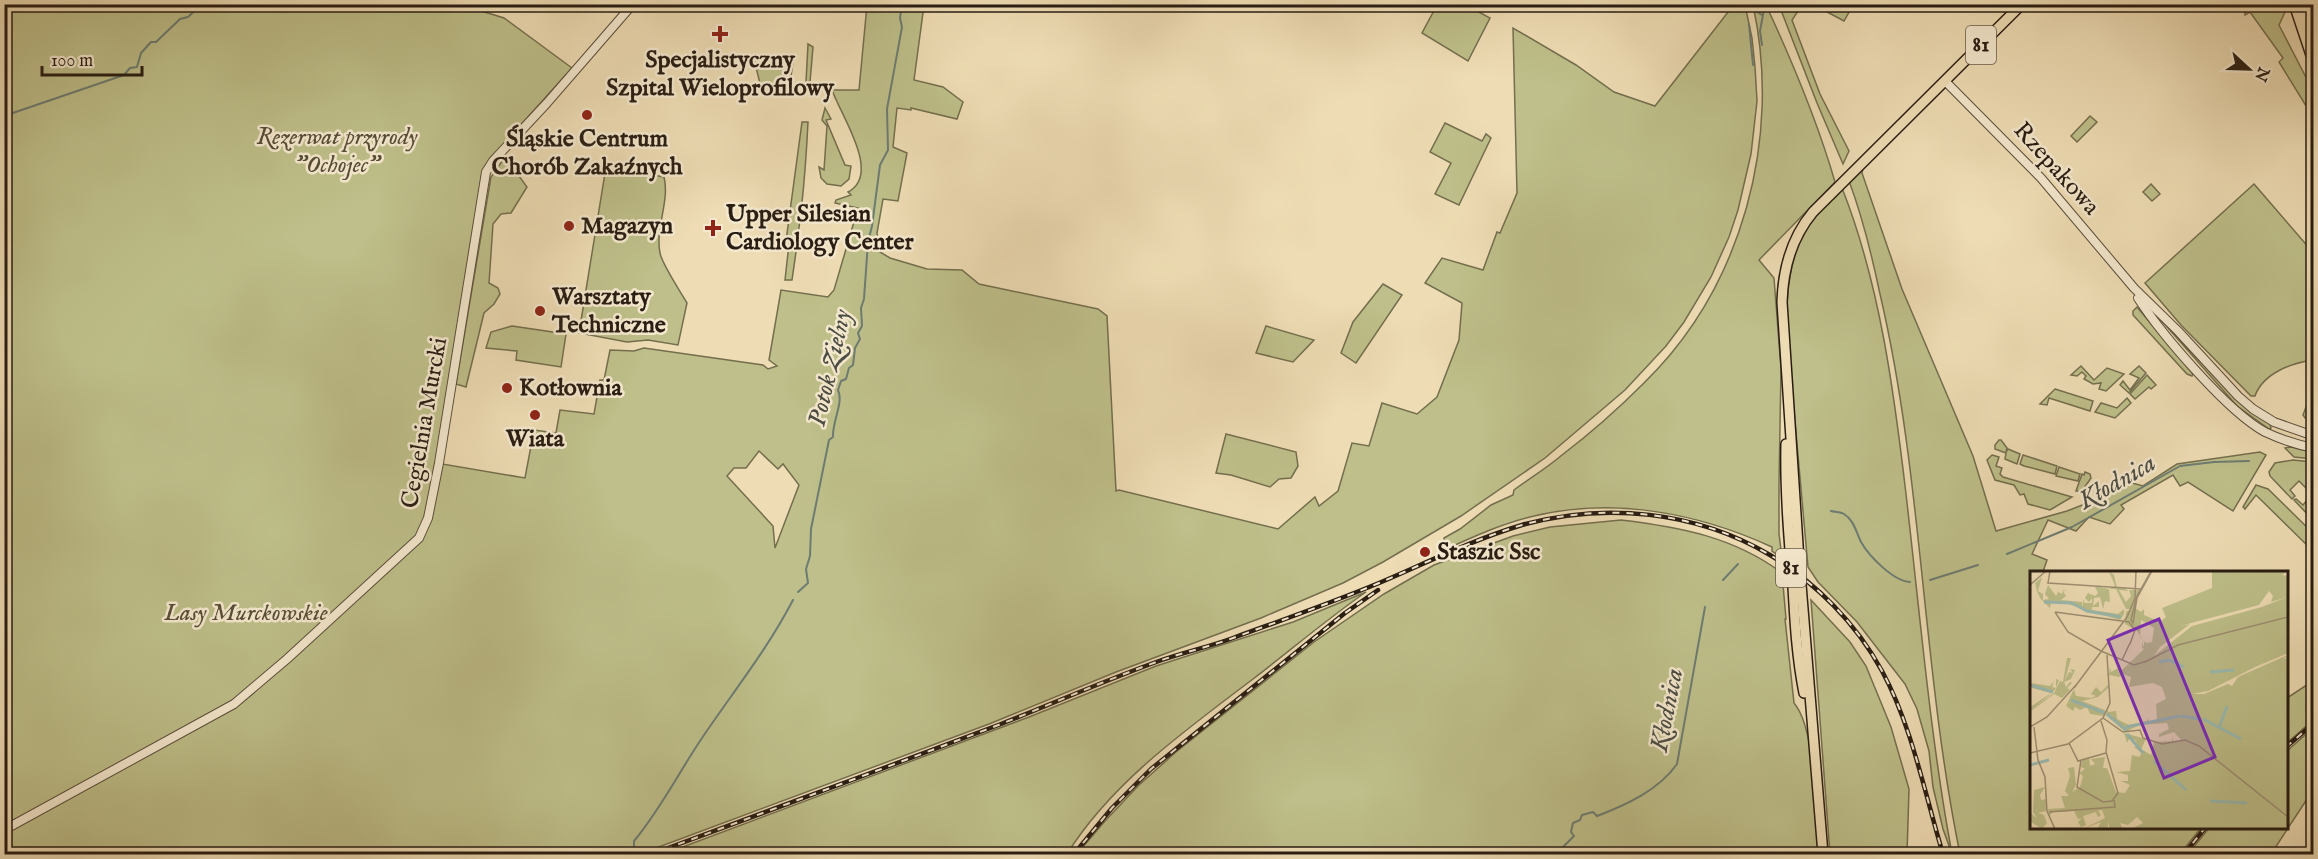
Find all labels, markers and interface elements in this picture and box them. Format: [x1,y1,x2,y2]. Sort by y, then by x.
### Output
marker: Specjalistyczny Szpital Wieloprofilowy [711,25,729,43]
road number: 81 [1966,26,1996,64]
scale bar [42,39,142,77]
north arrow [2219,39,2279,99]
place label: Specjalistyczny Szpital Wieloprofilowy [606,45,835,104]
text: 100 m [51,50,93,73]
text: N [2249,63,2273,84]
marker: Śląskie Centrum Chorób Zakaźnych [580,108,594,122]
street label: Rzepakowa [2006,116,2106,223]
park label: Rezerwat przyrody "Ochojec" [256,122,419,181]
place label: Śląskie Centrum Chorób Zakaźnych [491,124,683,183]
place label: Upper Silesian Cardiology Center [725,199,914,258]
place label: Magazyn [581,211,673,242]
marker: Magazyn [562,219,576,233]
marker: Upper Silesian Cardiology Center [704,219,722,237]
place label: Warsztaty Techniczne [551,282,666,341]
marker: Warsztaty Techniczne [533,304,547,318]
water label: Potok Zielny [801,306,860,430]
street label: Cegielnia Murcki [395,335,455,511]
place label: Kotłownia [519,373,623,404]
marker: Kotłownia [500,381,514,395]
marker: Wiata [528,408,542,422]
place label: Wiata [505,424,565,455]
water label: Kłodnica [2071,447,2162,518]
place label: Staszic Ssc [1437,537,1540,568]
marker: Staszic Ssc [1418,545,1432,559]
road number: 81 [1776,549,1806,587]
inset map [2030,571,2288,829]
park label: Lasy Murckowskie [163,598,328,629]
water label: Kłodnica [1643,666,1691,755]

